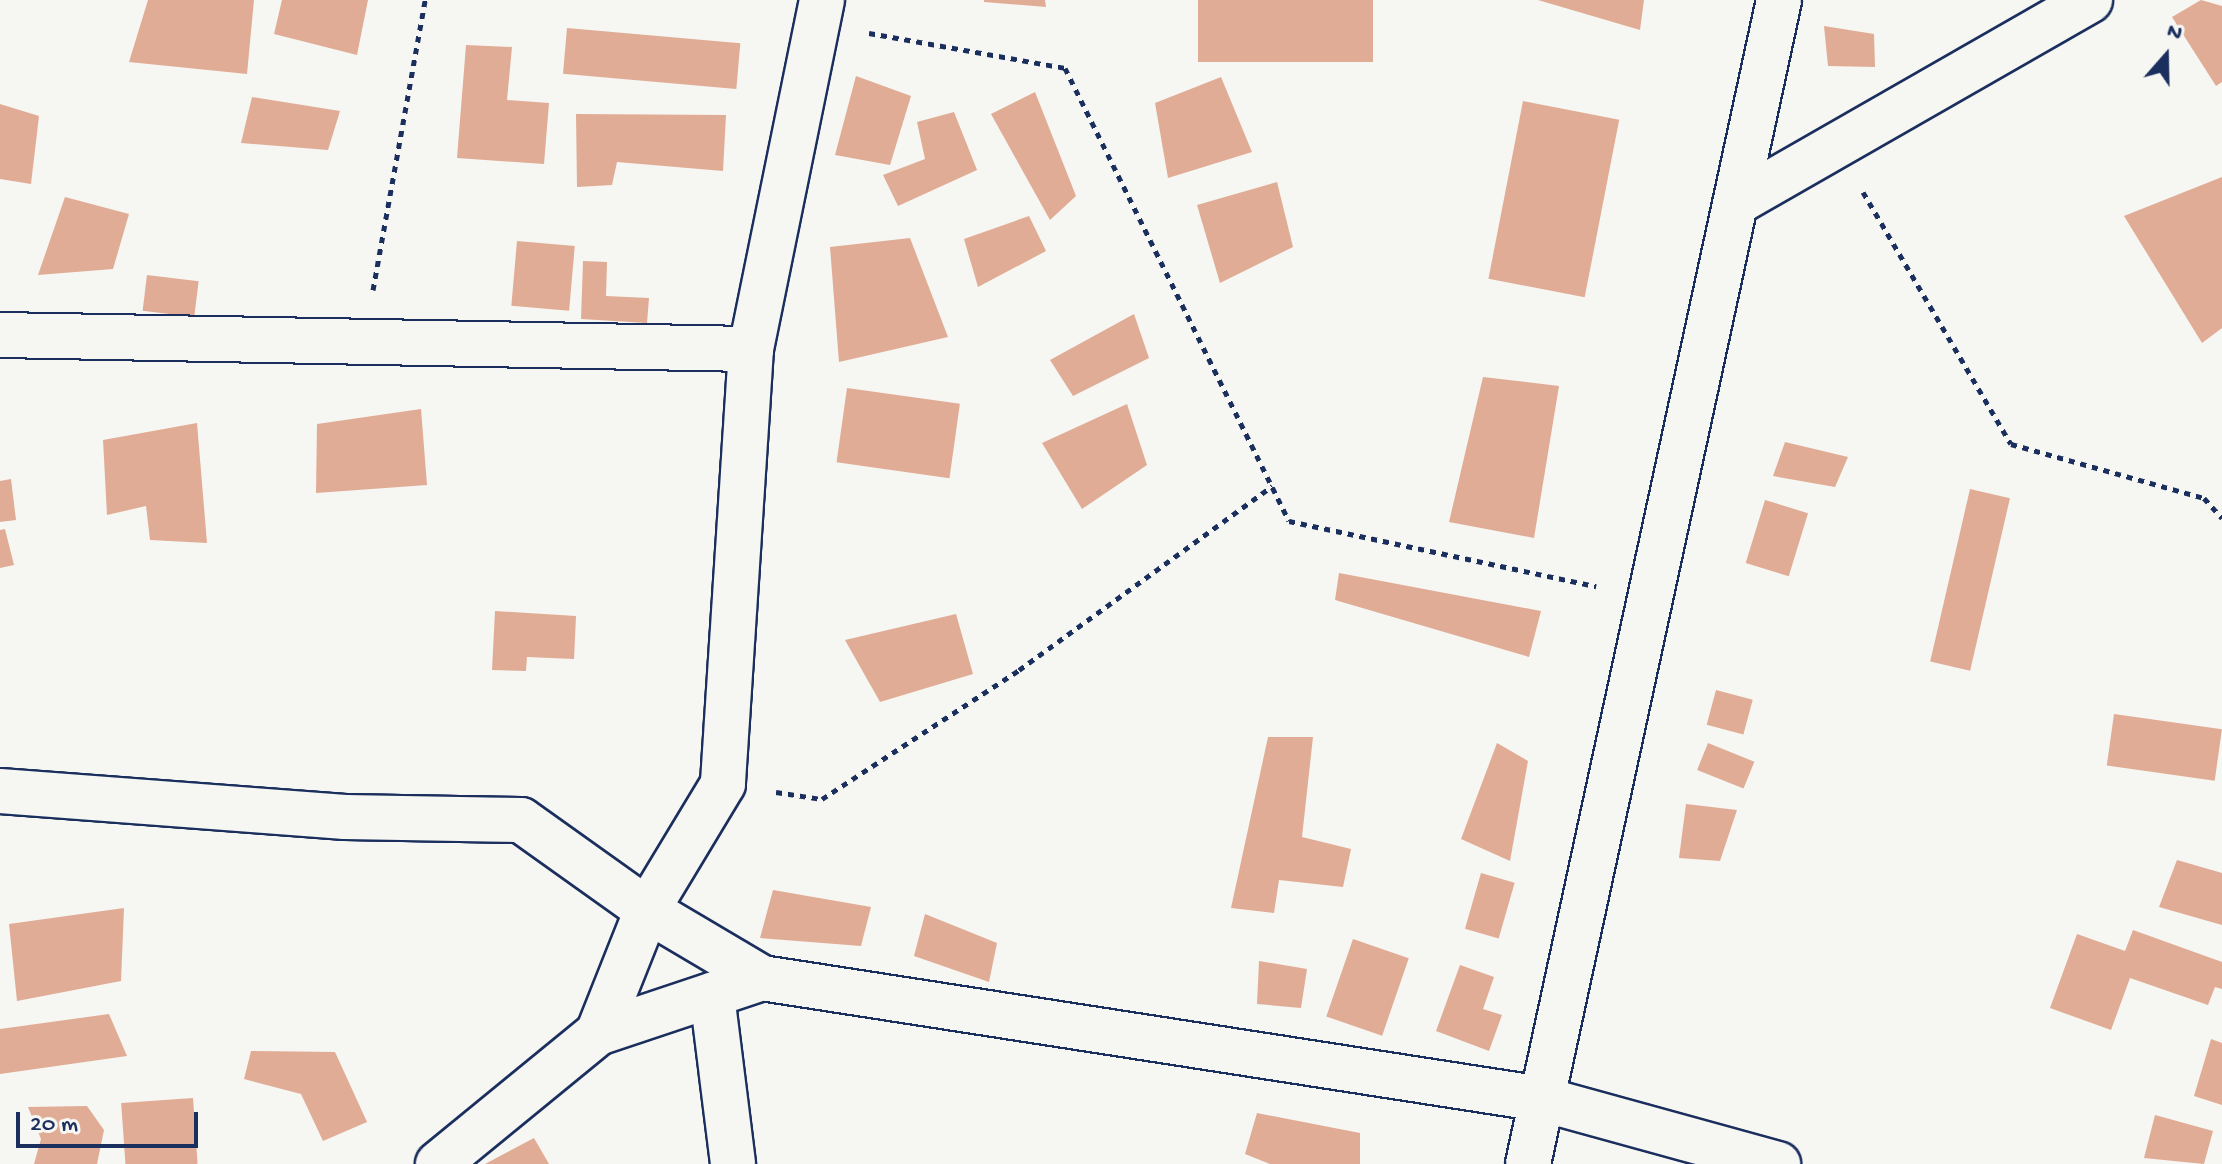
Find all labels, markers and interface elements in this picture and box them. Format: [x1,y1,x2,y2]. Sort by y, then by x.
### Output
north arrow [2126,16,2206,96]
text: N [2163,19,2185,48]
scale bar [20,1096,202,1146]
text: 20 m [30,1111,78,1140]

